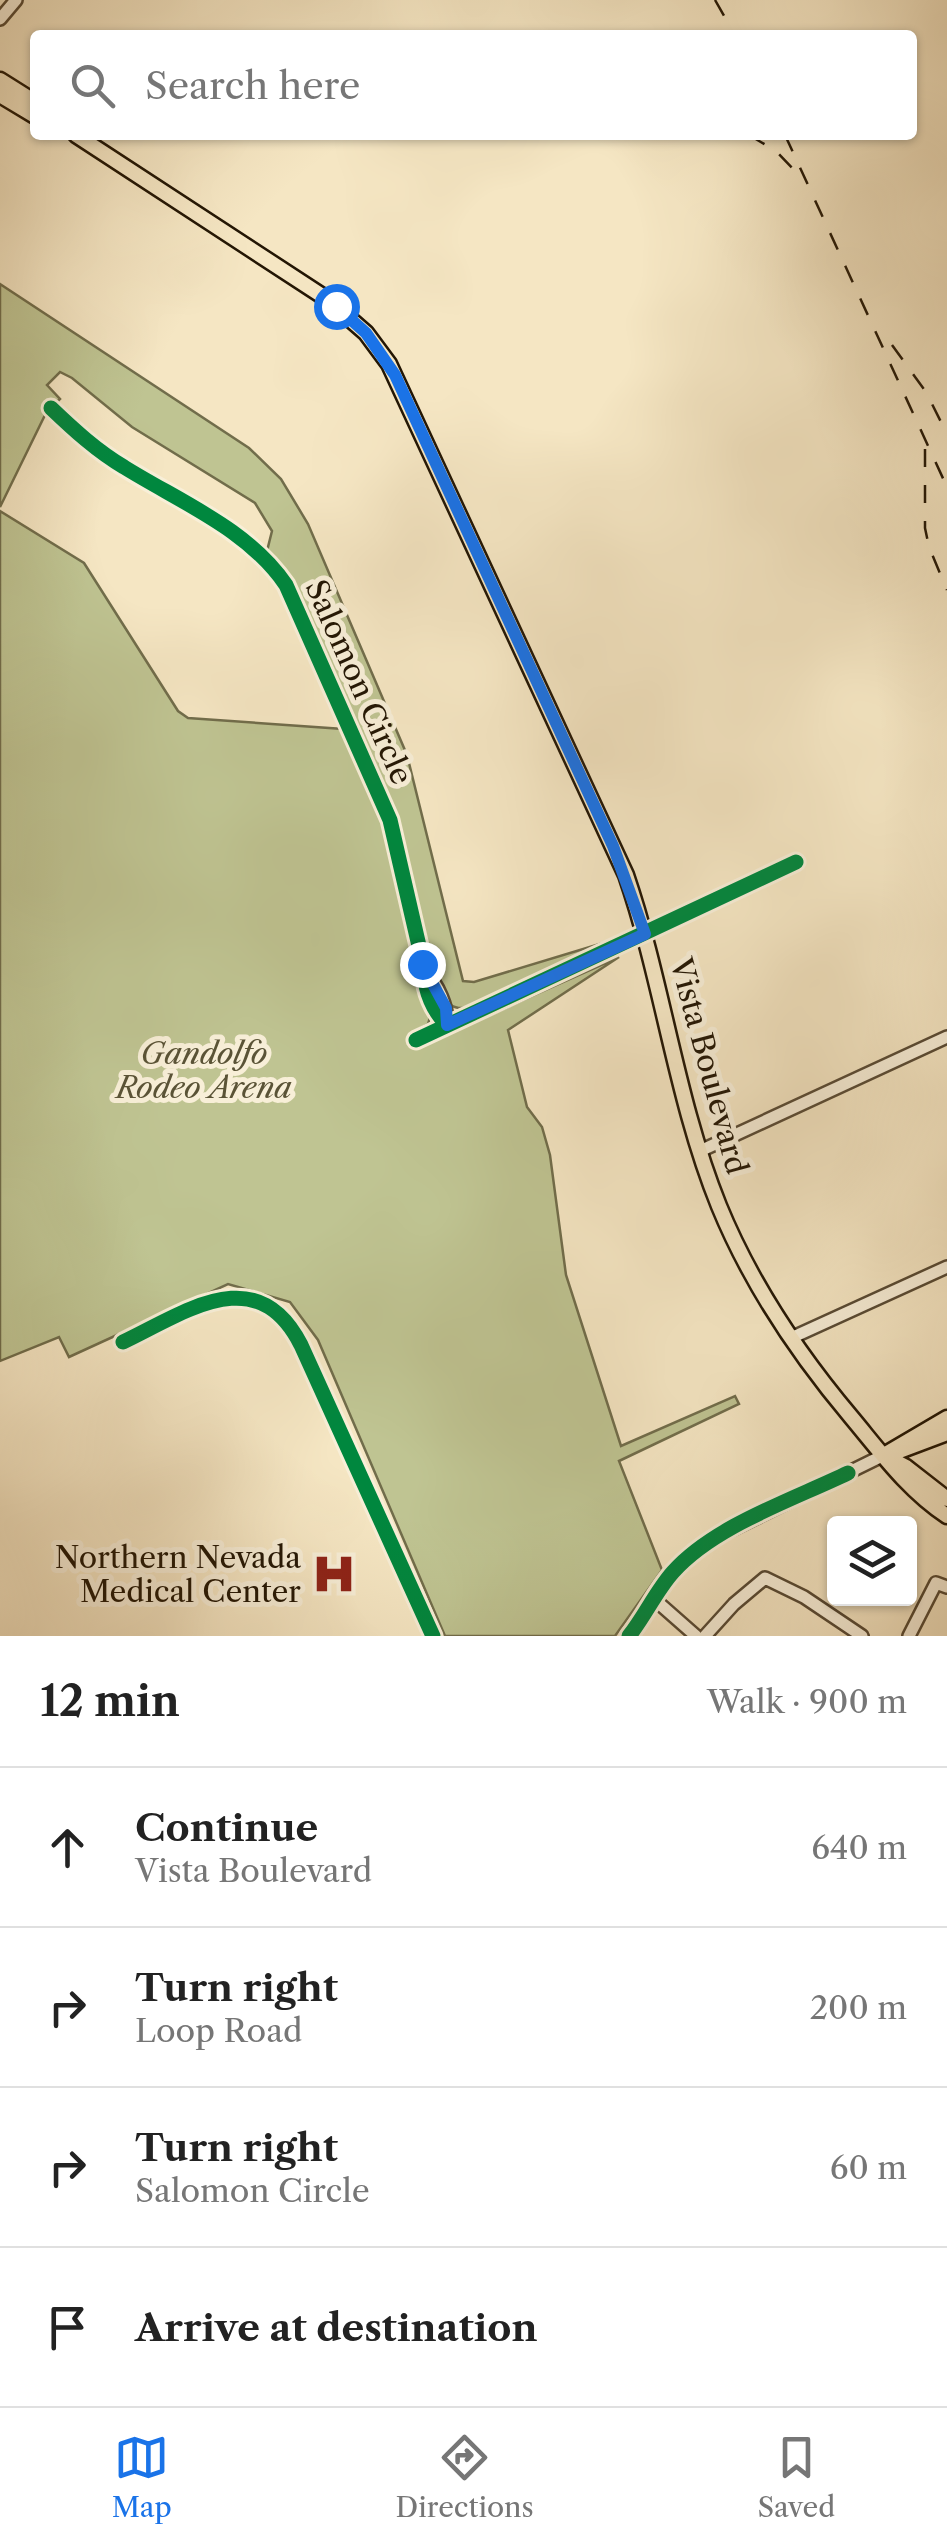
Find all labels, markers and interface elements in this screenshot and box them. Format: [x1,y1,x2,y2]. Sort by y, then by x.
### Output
search box [30,30,917,140]
icon: search [65,58,120,113]
text: Search here [145,62,360,109]
route start [314,284,360,330]
street label: Salomon Circle [297,574,421,790]
route end [400,942,446,988]
street label: Vista Boulevard [662,953,756,1178]
park label: Gandolfo Rodeo Arena [114,1035,292,1106]
map controls [827,1516,917,1606]
button: layers [827,1516,917,1606]
place label: Northern Nevada Medical Center [55,1539,301,1610]
hospital icon: Northern Nevada Medical Center [310,1550,358,1598]
text: 12 min [40,1675,180,1727]
text: Walk · 900 m [707,1682,907,1721]
text: Continue [135,1804,318,1851]
icon: ahead [40,1820,95,1875]
text: 640 m [811,1828,907,1867]
text: Vista Boulevard [135,1851,372,1890]
text: Turn right [135,1964,338,2011]
icon: right [40,1980,95,2035]
text: 200 m [810,1988,907,2027]
text: Loop Road [135,2011,303,2050]
text: Turn right [135,2124,338,2171]
icon: right [40,2140,95,2195]
text: 60 m [830,2148,907,2187]
text: Salomon Circle [135,2171,370,2210]
icon: arrive [40,2300,95,2355]
text: Arrive at destination [135,2304,538,2351]
tab: Map [112,2430,172,2524]
tab: Directions [395,2430,534,2524]
tab: Saved [757,2430,835,2524]

